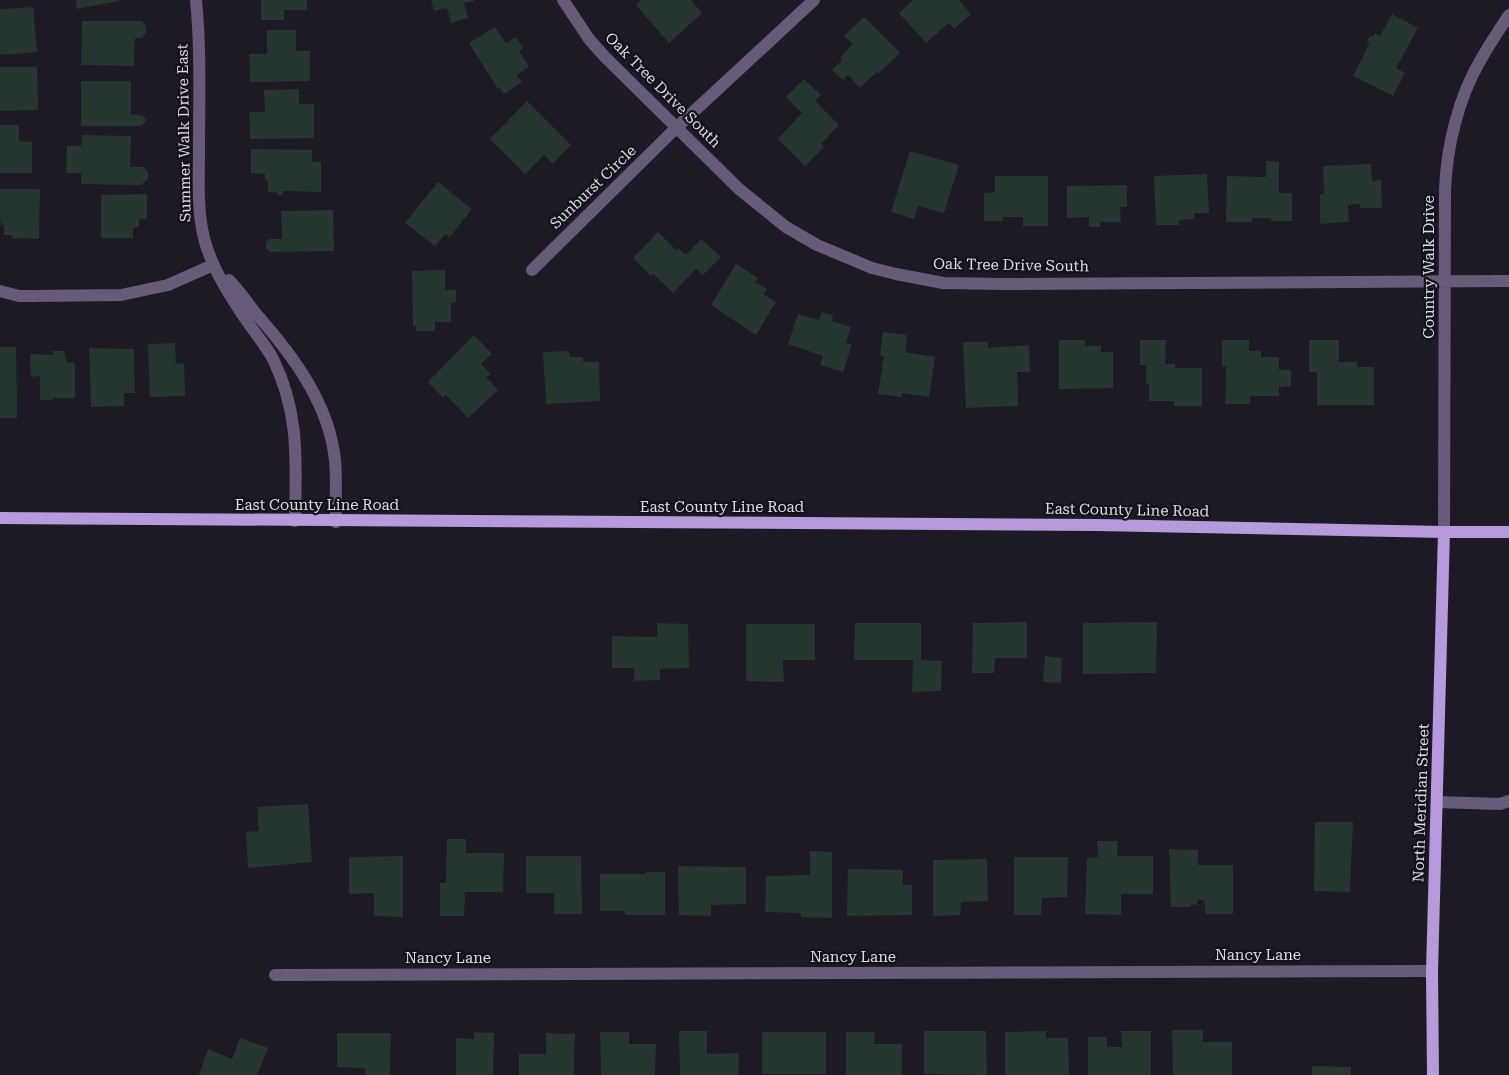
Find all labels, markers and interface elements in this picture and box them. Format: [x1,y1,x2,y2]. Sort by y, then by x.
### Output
street label: Oak Tree Drive South [601,28,725,152]
street label: Summer Walk Drive East [173,43,195,222]
street label: Sunburst Circle [546,141,640,233]
street label: Country Walk Drive [1420,195,1438,339]
street label: Oak Tree Drive South [933,255,1089,275]
street label: East County Line Road [235,496,400,514]
street label: East County Line Road [640,498,805,516]
street label: East County Line Road [1045,500,1210,520]
street label: North Meridian Street [1409,723,1433,883]
street label: Nancy Lane [1215,946,1301,964]
street label: Nancy Lane [810,948,896,966]
street label: Nancy Lane [405,949,491,967]

